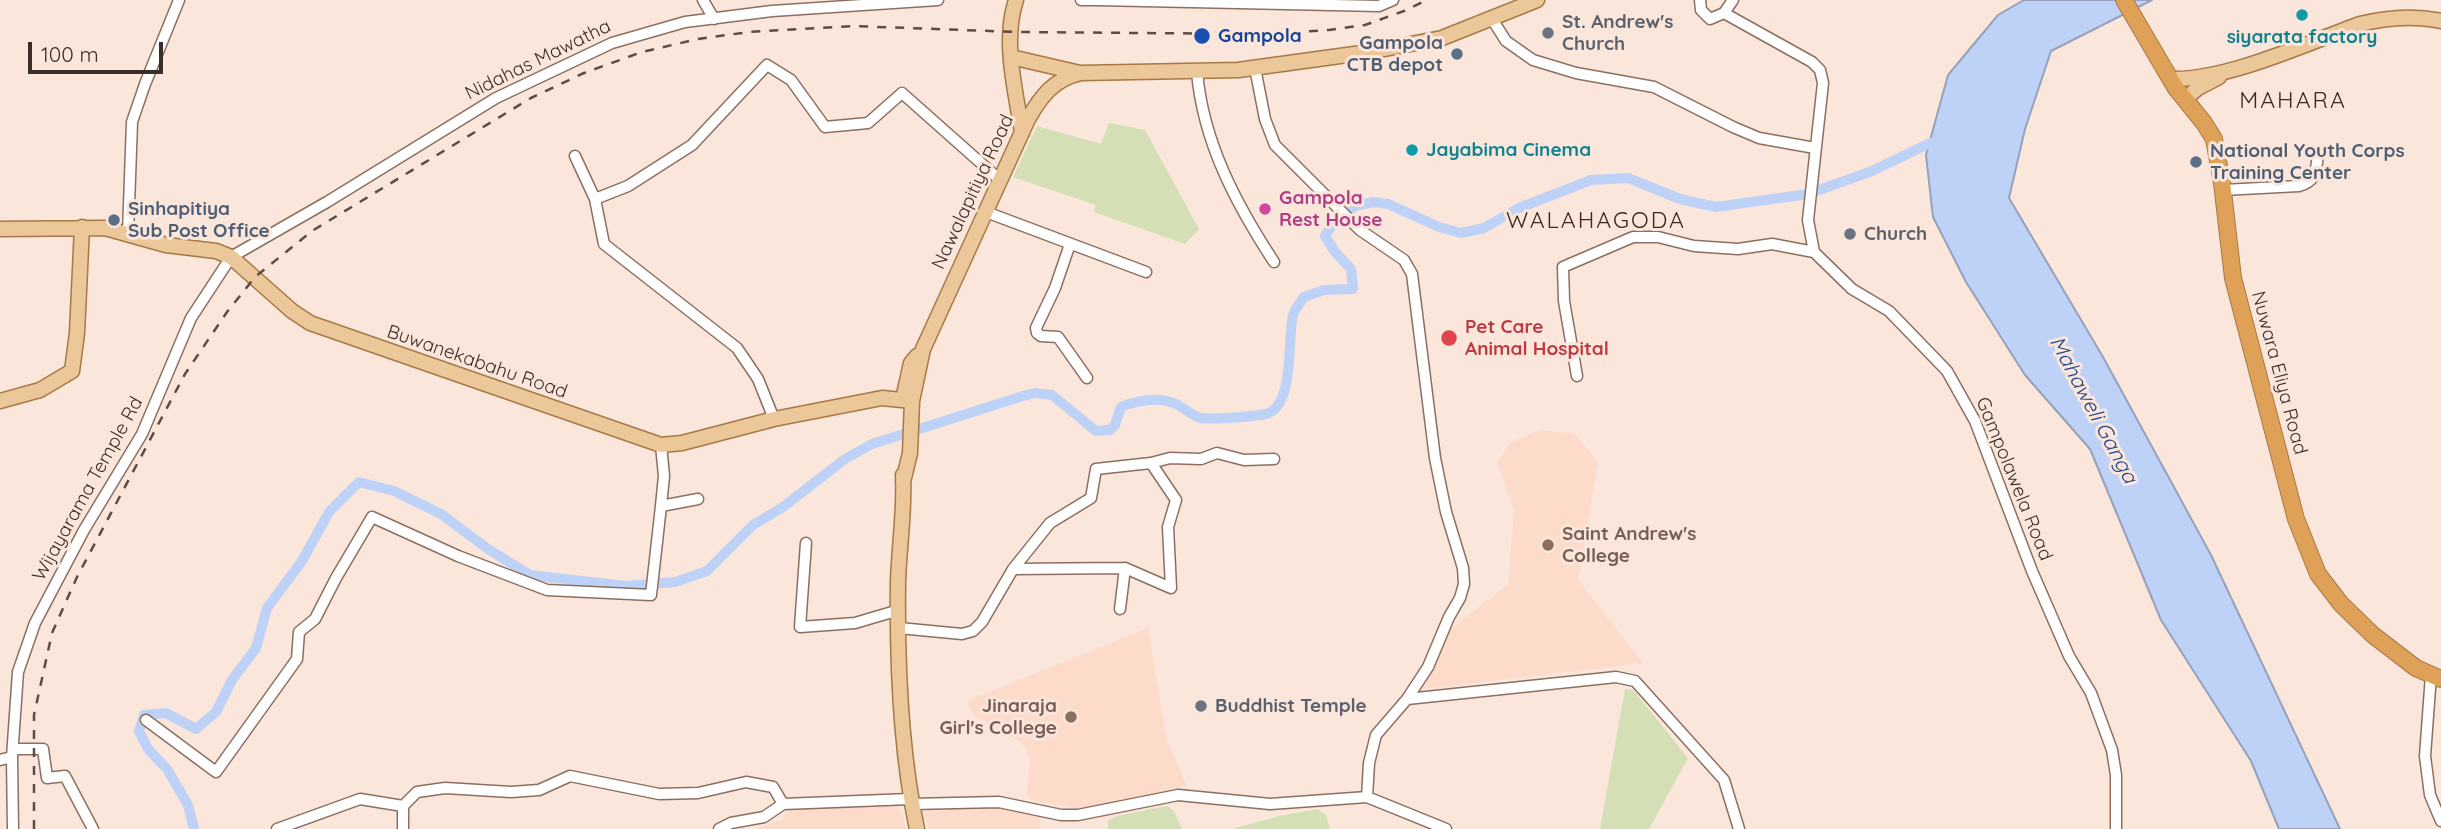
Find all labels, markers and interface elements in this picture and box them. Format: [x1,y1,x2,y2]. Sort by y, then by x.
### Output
marker: siyarata factory [2294,7,2310,23]
place label: St. Andrew's Church [1562,11,1673,55]
street label: Nidahas Mawatha [462,15,614,105]
place label: Gampola [1218,25,1302,47]
marker: St. Andrew's Church [1540,25,1556,41]
marker: Gampola [1192,26,1212,46]
place label: siyarata factory [2227,26,2377,48]
scale bar [32,28,166,72]
place label: Gampola CTB depot [1347,32,1443,76]
text: 100 m [41,41,99,67]
marker: Gampola CTB depot [1449,46,1465,62]
district label: MAHARA [2240,87,2346,115]
street label: Nawalapitiya Road [927,111,1019,273]
place label: Jayabima Cinema [1426,139,1591,161]
place label: National Youth Corps Training Center [2210,140,2405,184]
marker: Jayabima Cinema [1404,142,1420,158]
marker: National Youth Corps Training Center [2188,154,2204,170]
place label: Gampola Rest House [1279,187,1382,231]
place label: Sinhapitiya Sub Post Office [128,198,270,242]
marker: Gampola Rest House [1257,201,1273,217]
district label: WALAHAGODA [1507,207,1685,235]
marker: Sinhapitiya Sub Post Office [106,212,122,228]
place label: Church [1864,223,1927,245]
marker: Church [1842,226,1858,242]
street label: Nuwara Eliya Road [2246,289,2312,457]
place label: Pet Care Animal Hospital [1465,316,1609,360]
street label: Buwanekabahu Road [384,320,570,404]
marker: Pet Care Animal Hospital [1439,328,1459,348]
water label: Mahaweli Ganga [2044,332,2142,488]
street label: Wijayarama Temple Rd [28,393,148,585]
street label: Gampolawela Road [1971,394,2057,564]
place label: Saint Andrew's College [1562,523,1696,567]
marker: Saint Andrew's College [1540,537,1556,553]
place label: Jinaraja Girl's College [940,695,1057,739]
place label: Buddhist Temple [1215,695,1367,717]
marker: Buddhist Temple [1193,698,1209,714]
marker: Jinaraja Girl's College [1063,709,1079,725]

